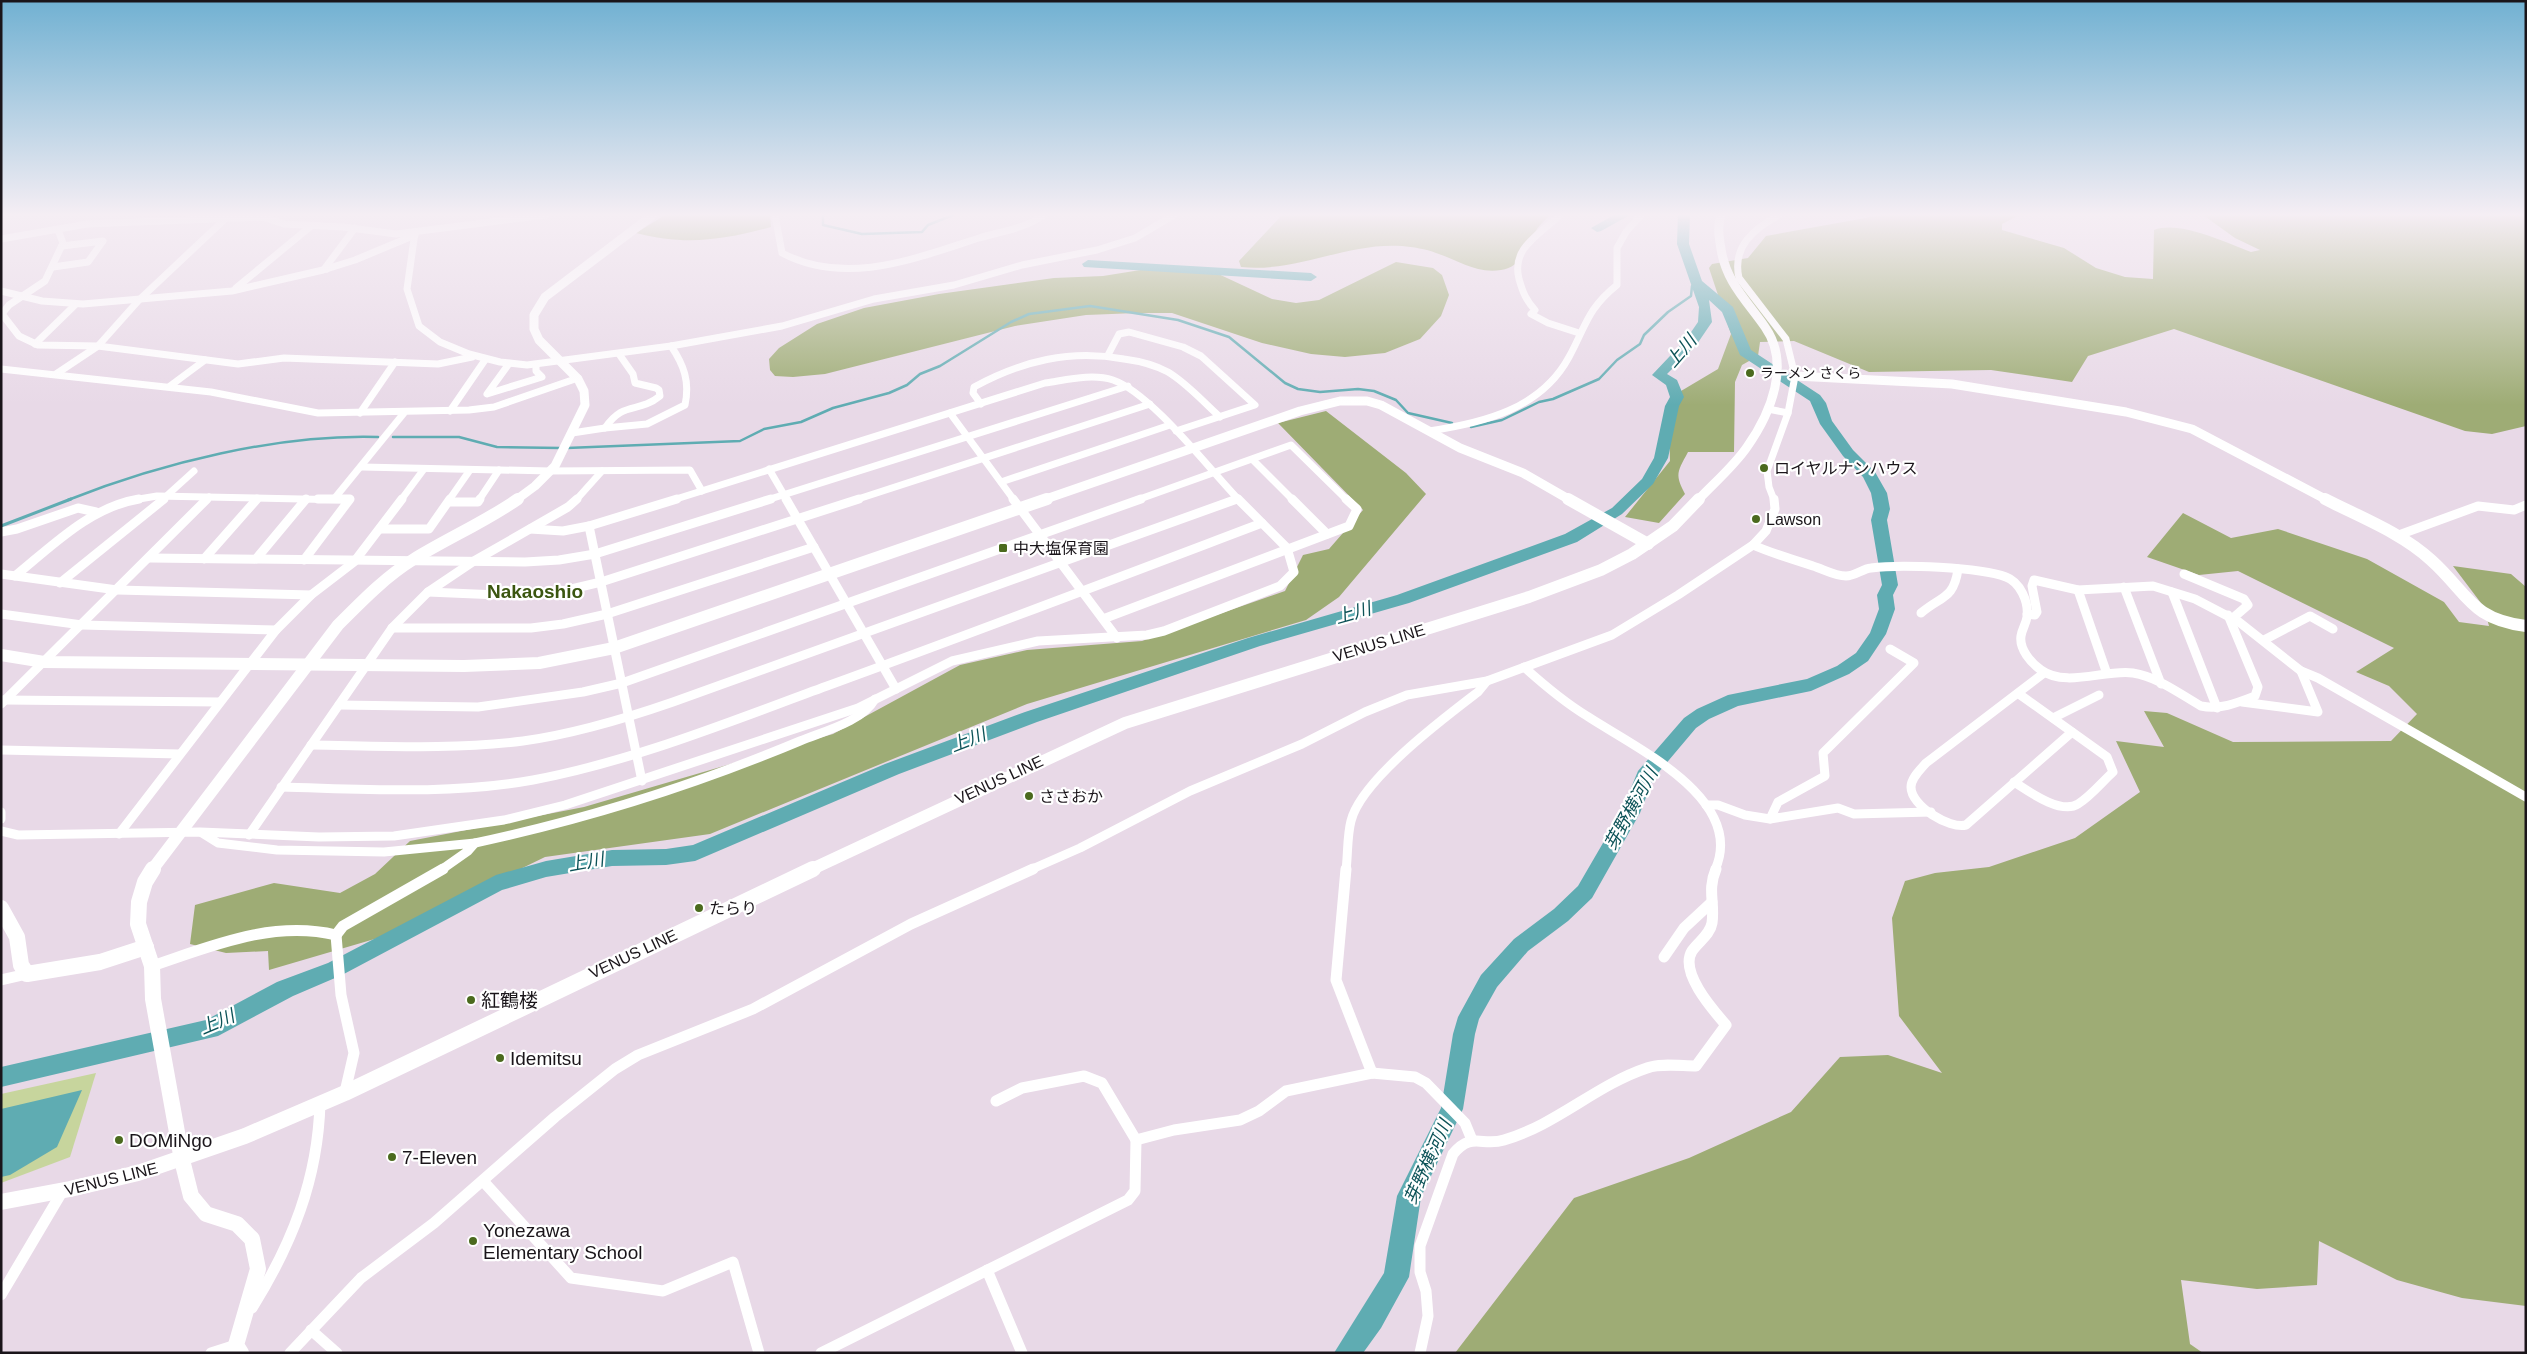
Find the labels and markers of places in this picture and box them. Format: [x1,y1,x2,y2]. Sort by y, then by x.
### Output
place label: ラーメン さくら [1760,365,1861,381]
marker: ラーメン さくら [1744,367,1756,379]
place label: ロイヤルナンハウス [1774,460,1918,477]
marker: ロイヤルナンハウス [1758,462,1770,474]
place label: Lawson [1766,511,1821,528]
marker: Lawson [1750,513,1762,525]
place label: 中大塩保育園 [1013,540,1109,557]
marker: 中大塩保育園 [997,542,1009,554]
place label: ささおか [1039,788,1103,805]
marker: ささおか [1023,790,1035,802]
place label: たらり [709,900,757,917]
marker: たらり [693,902,705,914]
place label: 紅鶴楼 [481,990,538,1011]
marker: 紅鶴楼 [465,994,477,1006]
place label: Idemitsu [510,1048,582,1069]
marker: Idemitsu [494,1052,506,1064]
place label: DOMiNgo [129,1130,212,1151]
marker: DOMiNgo [113,1134,125,1146]
place label: 7-Eleven [402,1147,477,1168]
marker: 7-Eleven [386,1151,398,1163]
place label: Yonezawa Elementary School [483,1220,642,1263]
marker: Yonezawa Elementary School [467,1235,479,1247]

